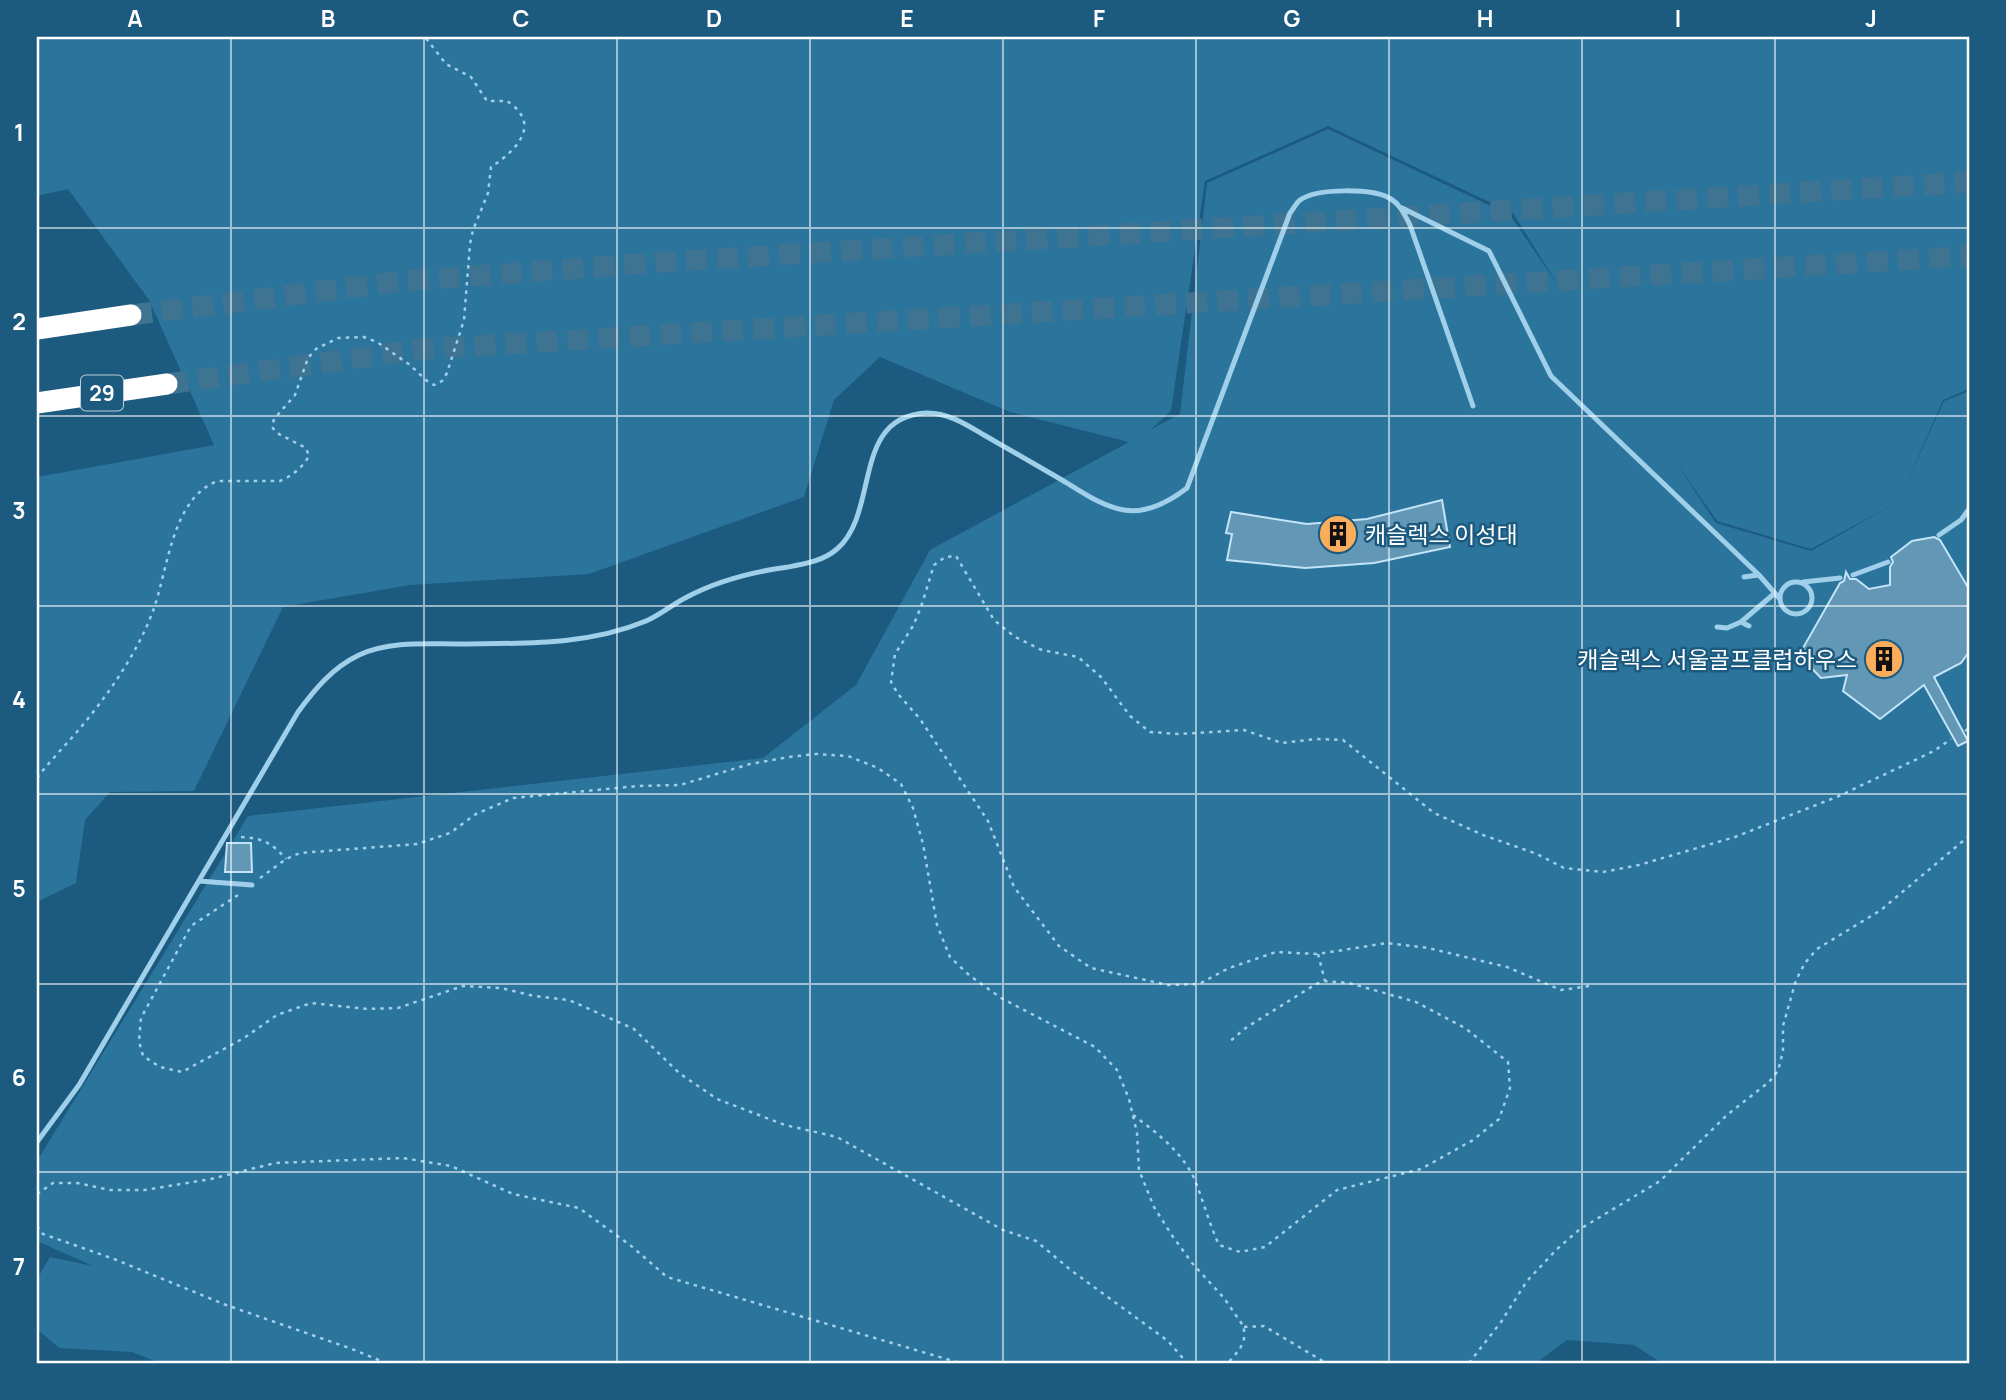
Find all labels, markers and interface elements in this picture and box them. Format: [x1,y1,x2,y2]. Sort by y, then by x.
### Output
text: A [127,2,143,34]
text: B [321,2,335,34]
text: C [513,2,530,34]
text: D [706,2,722,34]
text: E [900,2,914,34]
text: F [1093,2,1105,34]
text: G [1284,2,1301,34]
text: H [1477,2,1493,34]
text: I [1675,2,1681,34]
text: J [1865,2,1877,34]
text: 1 [14,116,24,148]
text: 2 [12,305,26,337]
road number: 29 [81,376,123,410]
text: 3 [12,494,26,526]
building icon: 캐슬렉스 이성대 [1317,513,1359,555]
place label: 캐슬렉스 이성대 [1365,518,1518,550]
building icon: 캐슬렉스 서울골프클럽하우스 [1863,638,1905,680]
place label: 캐슬렉스 서울골프클럽하우스 [1577,643,1857,675]
text: 4 [12,683,26,715]
text: 5 [12,872,26,904]
text: 6 [12,1061,26,1093]
text: 7 [13,1250,25,1282]

